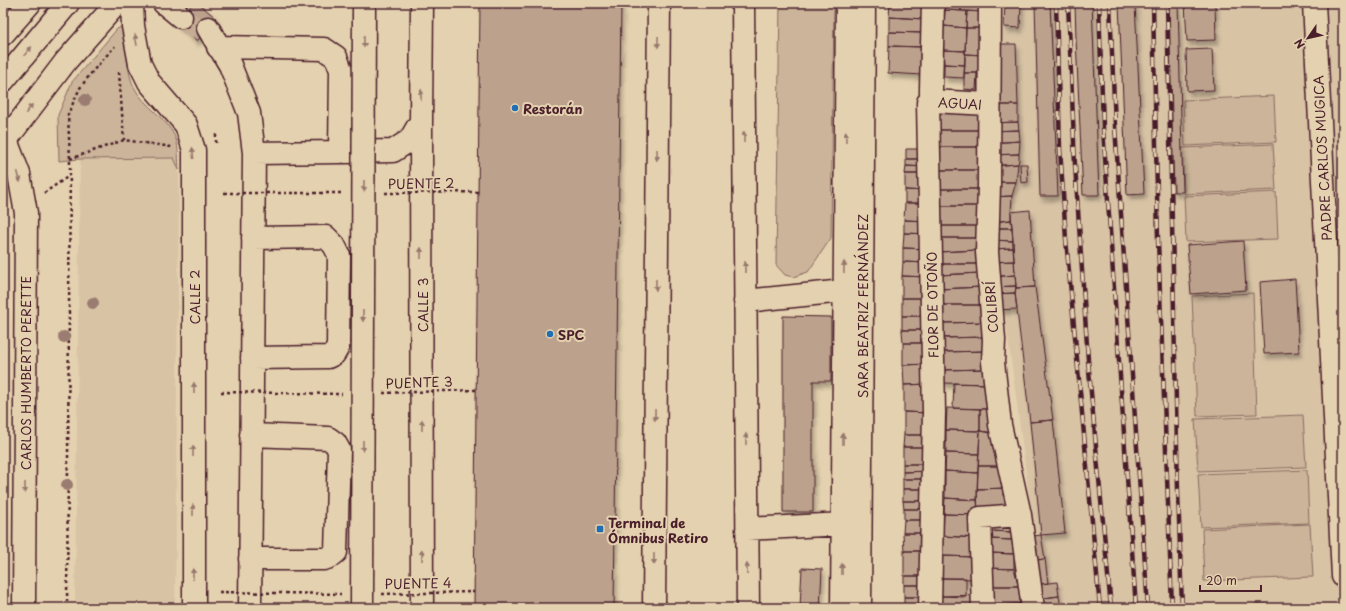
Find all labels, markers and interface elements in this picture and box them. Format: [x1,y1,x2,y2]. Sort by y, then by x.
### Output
north arrow [1288,18,1328,58]
one-way arrow [132,34,138,46]
text: N [1290,35,1309,52]
one-way arrow [361,36,367,49]
one-way arrow [655,36,661,49]
one-way arrow [23,46,32,56]
street label: PADRE CARLOS MUGICA [1308,75,1336,241]
one-way arrow [418,89,425,101]
street label: AGUAI [937,92,983,114]
place label: Restorán [523,99,583,118]
marker: Restorán [510,103,520,113]
one-way arrow [25,104,33,115]
one-way arrow [741,130,747,143]
one-way arrow [843,130,849,143]
one-way arrow [190,146,197,159]
one-way arrow [654,149,660,162]
one-way arrow [17,171,23,183]
street label: PUENTE 2 [387,173,455,193]
one-way arrow [361,180,367,193]
street label: SARA BEATRIZ FERNÁNDEZ [853,213,872,398]
one-way arrow [418,246,424,259]
street label: FLOR DE OTOÑO [922,251,942,359]
one-way arrow [742,260,748,273]
one-way arrow [841,261,848,273]
street label: CALLE 2 [185,270,204,324]
street label: CARLOS HUMBERTO PERETTE [16,275,35,470]
street label: CALLE 3 [413,278,432,332]
one-way arrow [653,279,659,292]
street label: COLIBRÍ [980,279,1002,333]
one-way arrow [360,310,366,323]
place label: SPC [558,325,584,344]
marker: SPC [545,329,555,339]
street label: PUENTE 3 [385,371,453,393]
one-way arrow [191,381,197,394]
one-way arrow [652,409,658,422]
one-way arrow [419,418,425,431]
one-way arrow [743,432,749,445]
one-way arrow [840,432,846,445]
one-way arrow [360,440,366,453]
one-way arrow [190,444,196,457]
one-way arrow [22,482,28,495]
one-way arrow [190,503,196,516]
place label: Terminal de Ómnibus Retiro [608,513,708,547]
marker: Terminal de Ómnibus Retiro [595,524,605,534]
one-way arrow [419,548,425,561]
one-way arrow [651,553,657,566]
one-way arrow [744,562,750,575]
one-way arrow [839,562,845,575]
one-way arrow [190,567,196,580]
scale bar [1200,567,1261,593]
text: 20 m [1206,571,1237,589]
street label: PUENTE 4 [384,573,452,593]

